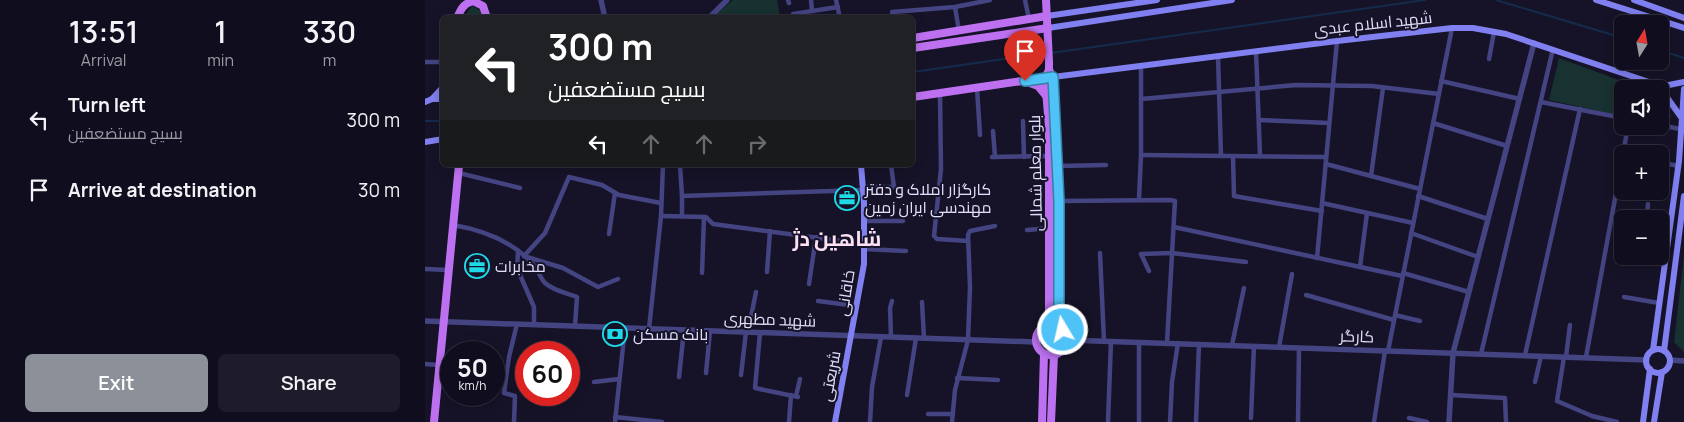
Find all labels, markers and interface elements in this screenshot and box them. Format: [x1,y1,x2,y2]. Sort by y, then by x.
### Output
street label: شهید اسلام عبدی [1313,6,1433,41]
text: 13:51 [69,11,139,52]
text: 1 [214,11,227,52]
text: 330 [303,11,356,52]
north arrow [1614,15,1669,70]
map controls [1614,15,1669,265]
text: 300 m [548,23,653,71]
pin [1004,30,1046,81]
icon: left [465,35,530,100]
icon: arrive [1011,37,1039,65]
text: Arrival [81,49,126,71]
text: min [207,49,234,71]
text: m [323,49,336,71]
text: بسیج مستضعفین [548,74,706,104]
button: sound [1614,80,1669,135]
text: Turn left [68,92,146,118]
icon: left [25,106,53,134]
text: 300 m [346,107,400,133]
street label: بلوار معلم شمالی [1023,115,1048,231]
text: بسیج مستضعفین [68,122,183,144]
icon: left [584,130,612,158]
icon: ahead [637,130,665,158]
icon: ahead [690,130,718,158]
icon: right [743,130,771,158]
button: + [1614,145,1669,200]
icon: arrive [25,176,53,204]
text: Arrive at destination [68,177,257,203]
text: 30 m [358,177,400,203]
place label: کارگزار املاک و دفتر مهندسی ایران زمین [864,178,992,218]
office icon: کارگزار املاک و دفتر مهندسی ایران زمین [834,185,860,211]
button: − [1614,210,1669,265]
district label: شاهین دژ [792,224,881,252]
office icon: مخابرات [464,253,490,279]
place label: مخابرات [495,255,546,277]
street label: خاقانی [831,268,859,318]
position arrow [1036,303,1088,355]
street label: شهید مطهری [724,306,816,332]
bank icon: بانک مسکن [602,321,628,347]
place label: بانک مسکن [633,323,708,345]
street label: کارگر [1338,324,1375,348]
speed limit sign: 60 [515,341,580,406]
street label: شریعتی [814,349,846,403]
text: 50 [457,350,488,385]
button: Exit [25,354,208,412]
button: Share [218,354,400,412]
text: km/h [459,377,486,394]

